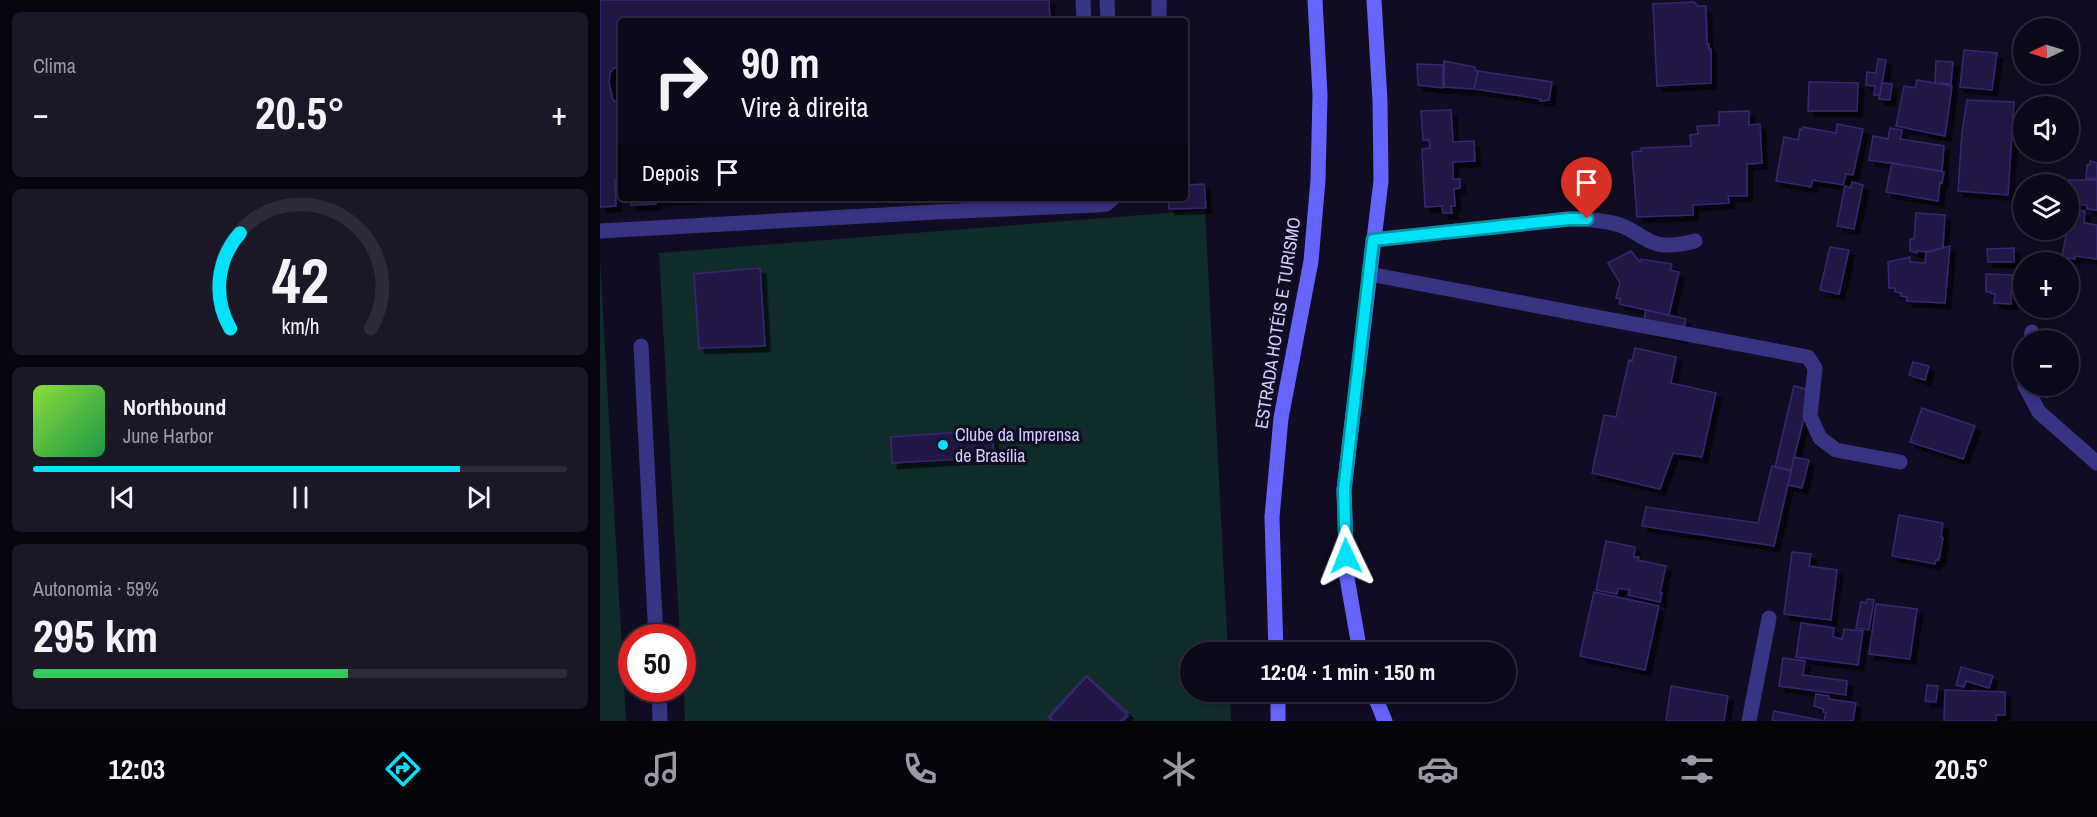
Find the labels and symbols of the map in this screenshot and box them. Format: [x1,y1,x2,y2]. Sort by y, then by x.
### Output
north arrow [2013,18,2079,84]
pin [1561,157,1612,219]
street label: ESTRADA HOTÉIS E TURISMO [1248,215,1307,430]
place label: Clube da Imprensa de Brasília [955,422,1080,468]
marker: Clube da Imprensa de Brasília [936,438,950,452]
position arrow [1314,524,1378,588]
speed limit sign: 50 [618,624,696,702]

